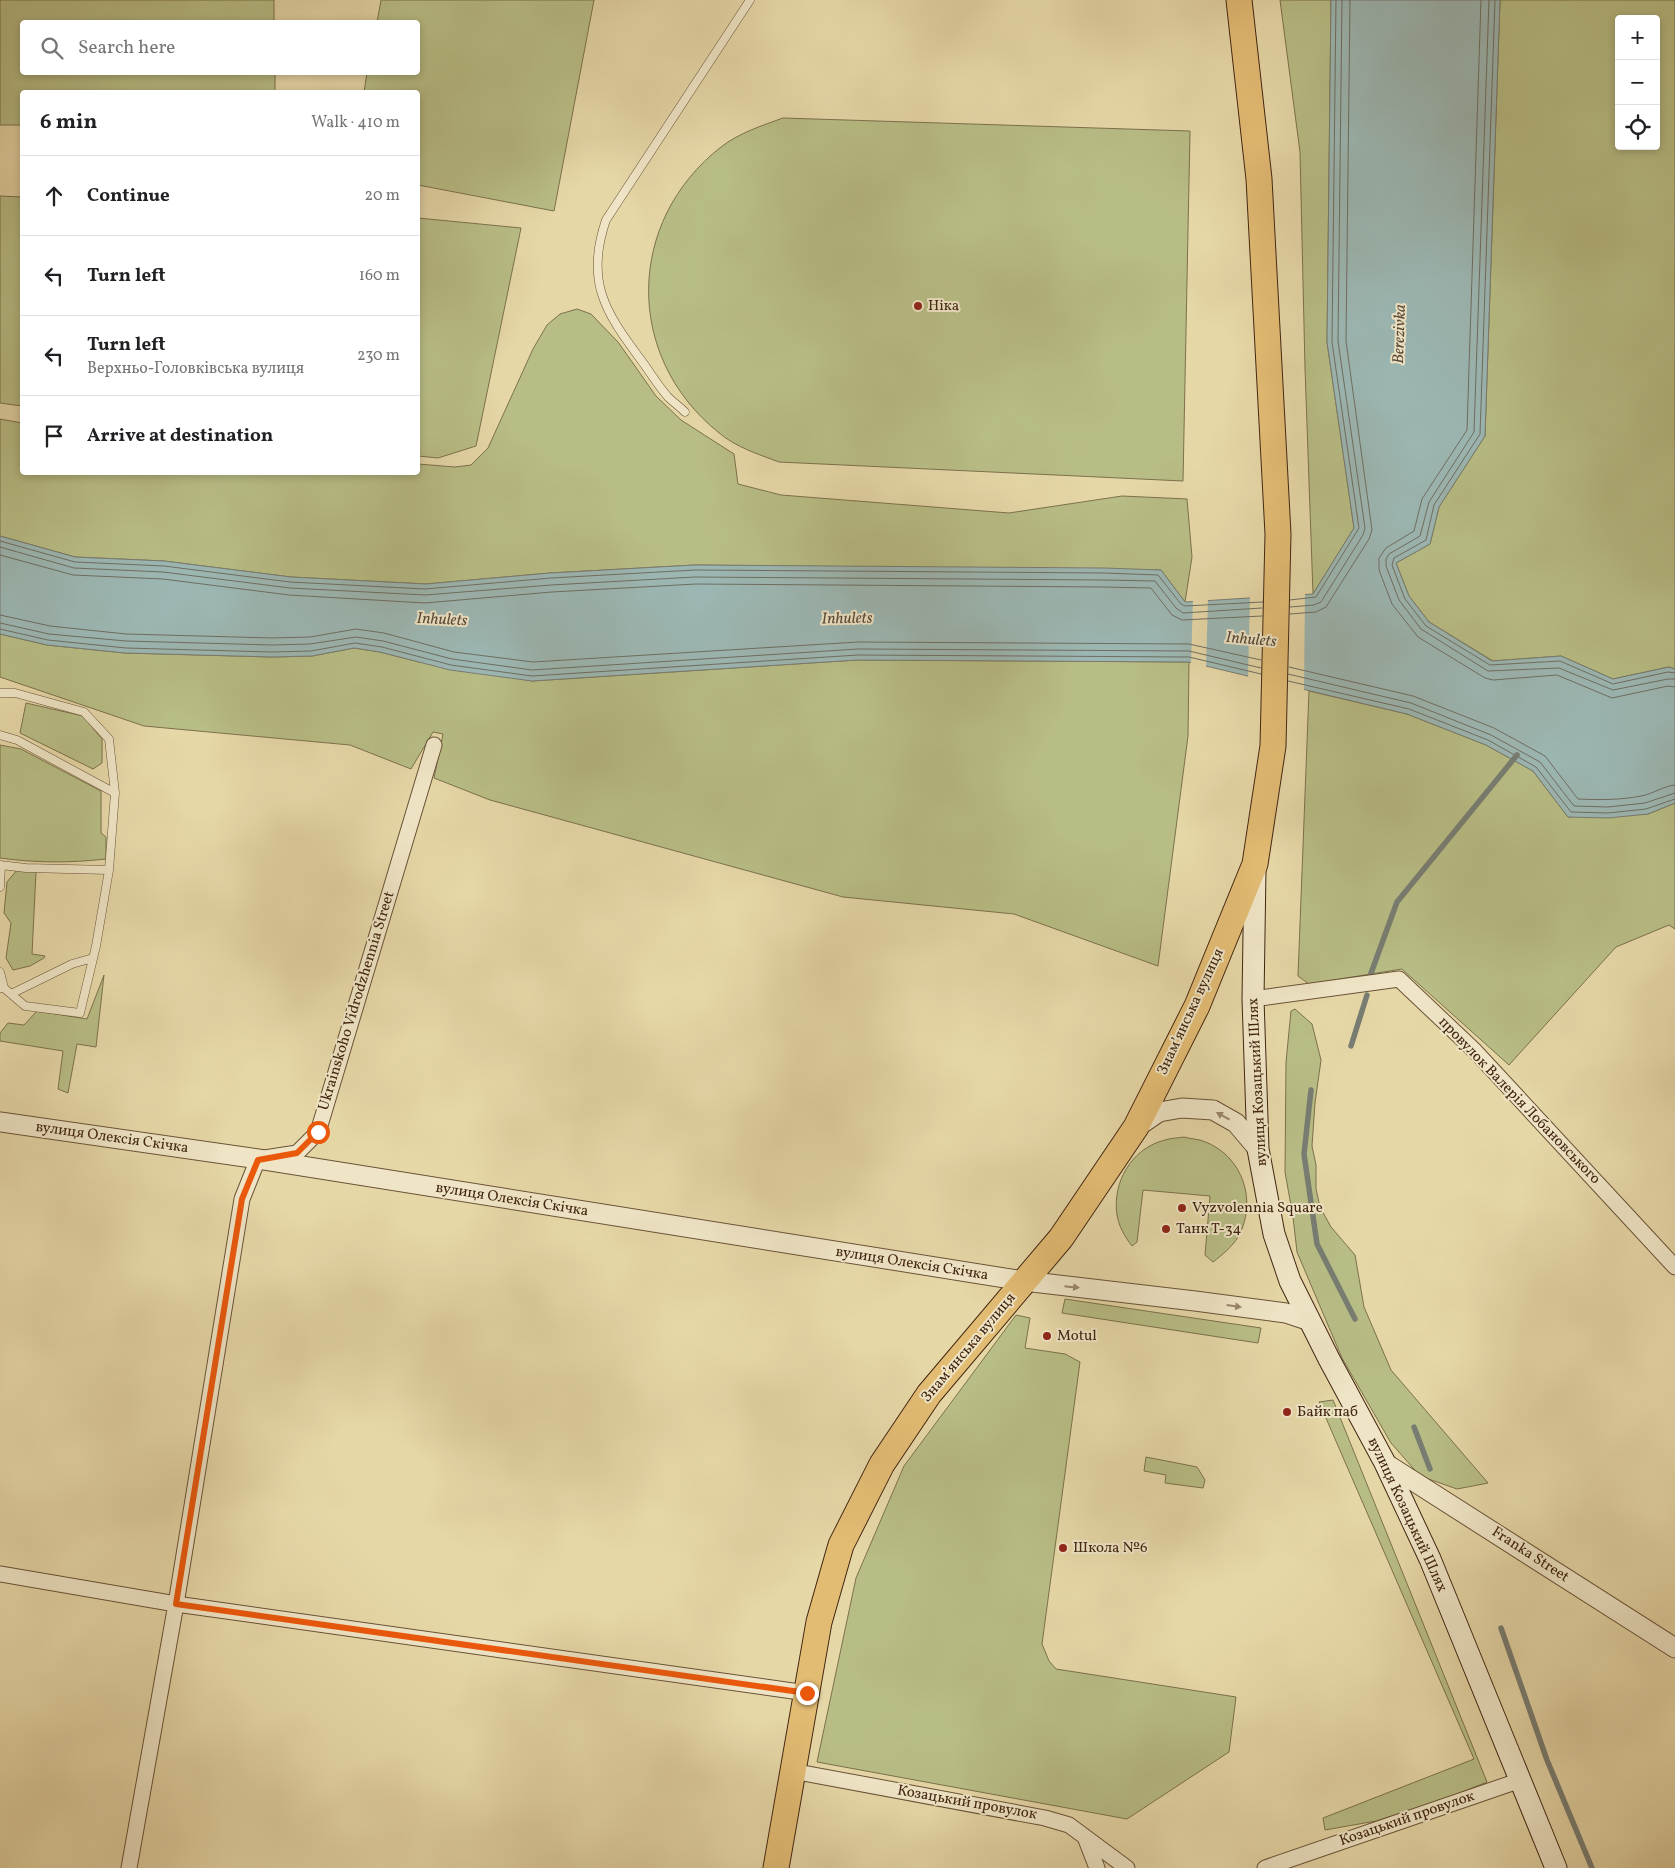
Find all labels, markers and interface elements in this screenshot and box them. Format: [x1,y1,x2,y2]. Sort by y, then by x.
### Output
map controls [1615,15,1660,150]
button: + [1615,15,1660,60]
search box [20,20,420,75]
icon: search [38,34,66,62]
text: Search here [78,35,175,61]
button: − [1615,60,1660,105]
button: locate [1615,105,1660,150]
text: 6 min [40,108,97,137]
text: Walk · 410 m [311,112,400,134]
icon: ahead [40,182,68,210]
text: Continue [87,183,170,209]
text: 20 m [365,185,400,207]
icon: left [40,262,68,290]
text: Turn left [87,263,166,289]
text: 160 m [359,265,400,287]
place label: Ніка [928,296,959,317]
marker: Ніка [912,300,924,312]
water label: Berezivka [1388,303,1412,364]
text: Turn left [87,332,166,358]
icon: left [40,342,68,370]
text: 230 m [357,345,400,367]
text: Верхньо-Головківська вулиця [87,358,304,380]
icon: arrive [40,422,68,450]
text: Arrive at destination [87,423,273,449]
water label: Inhulets [416,608,468,632]
water label: Inhulets [821,608,873,630]
water label: Inhulets [1225,627,1277,653]
street label: Ukrainskoho Vidrodzhennia Street [314,889,400,1113]
street label: Знамʼянська вулиця [1152,945,1230,1079]
street label: вулиця Козацький Шлях [1243,997,1273,1167]
street label: провулок Валерія Лобановського [1433,1013,1605,1189]
one-way arrow [1217,1112,1230,1121]
street label: вулиця Олексія Скічка [34,1117,190,1159]
route start [307,1121,330,1144]
street label: вулиця Олексія Скічка [434,1178,590,1222]
place label: Vyzvolennia Square [1192,1198,1323,1219]
marker: Vyzvolennia Square [1176,1202,1188,1214]
place label: Танк Т-34 [1176,1219,1242,1240]
marker: Танк Т-34 [1160,1223,1172,1235]
street label: вулиця Олексія Скічка [834,1242,990,1286]
one-way arrow [1065,1283,1081,1291]
street label: Знамʼянська вулиця [917,1288,1021,1407]
one-way arrow [1226,1302,1242,1310]
place label: Motul [1057,1326,1097,1347]
marker: Motul [1041,1330,1053,1342]
place label: Байк паб [1297,1402,1358,1423]
marker: Байк паб [1281,1406,1293,1418]
street label: вулиця Козацький Шлях [1362,1434,1452,1596]
street label: Franka Street [1487,1522,1573,1588]
place label: Школа №6 [1073,1538,1148,1559]
marker: Школа №6 [1057,1542,1069,1554]
route end [796,1682,819,1705]
street label: Козацький провулок [896,1780,1038,1826]
street label: Козацький провулок [1337,1786,1477,1852]

